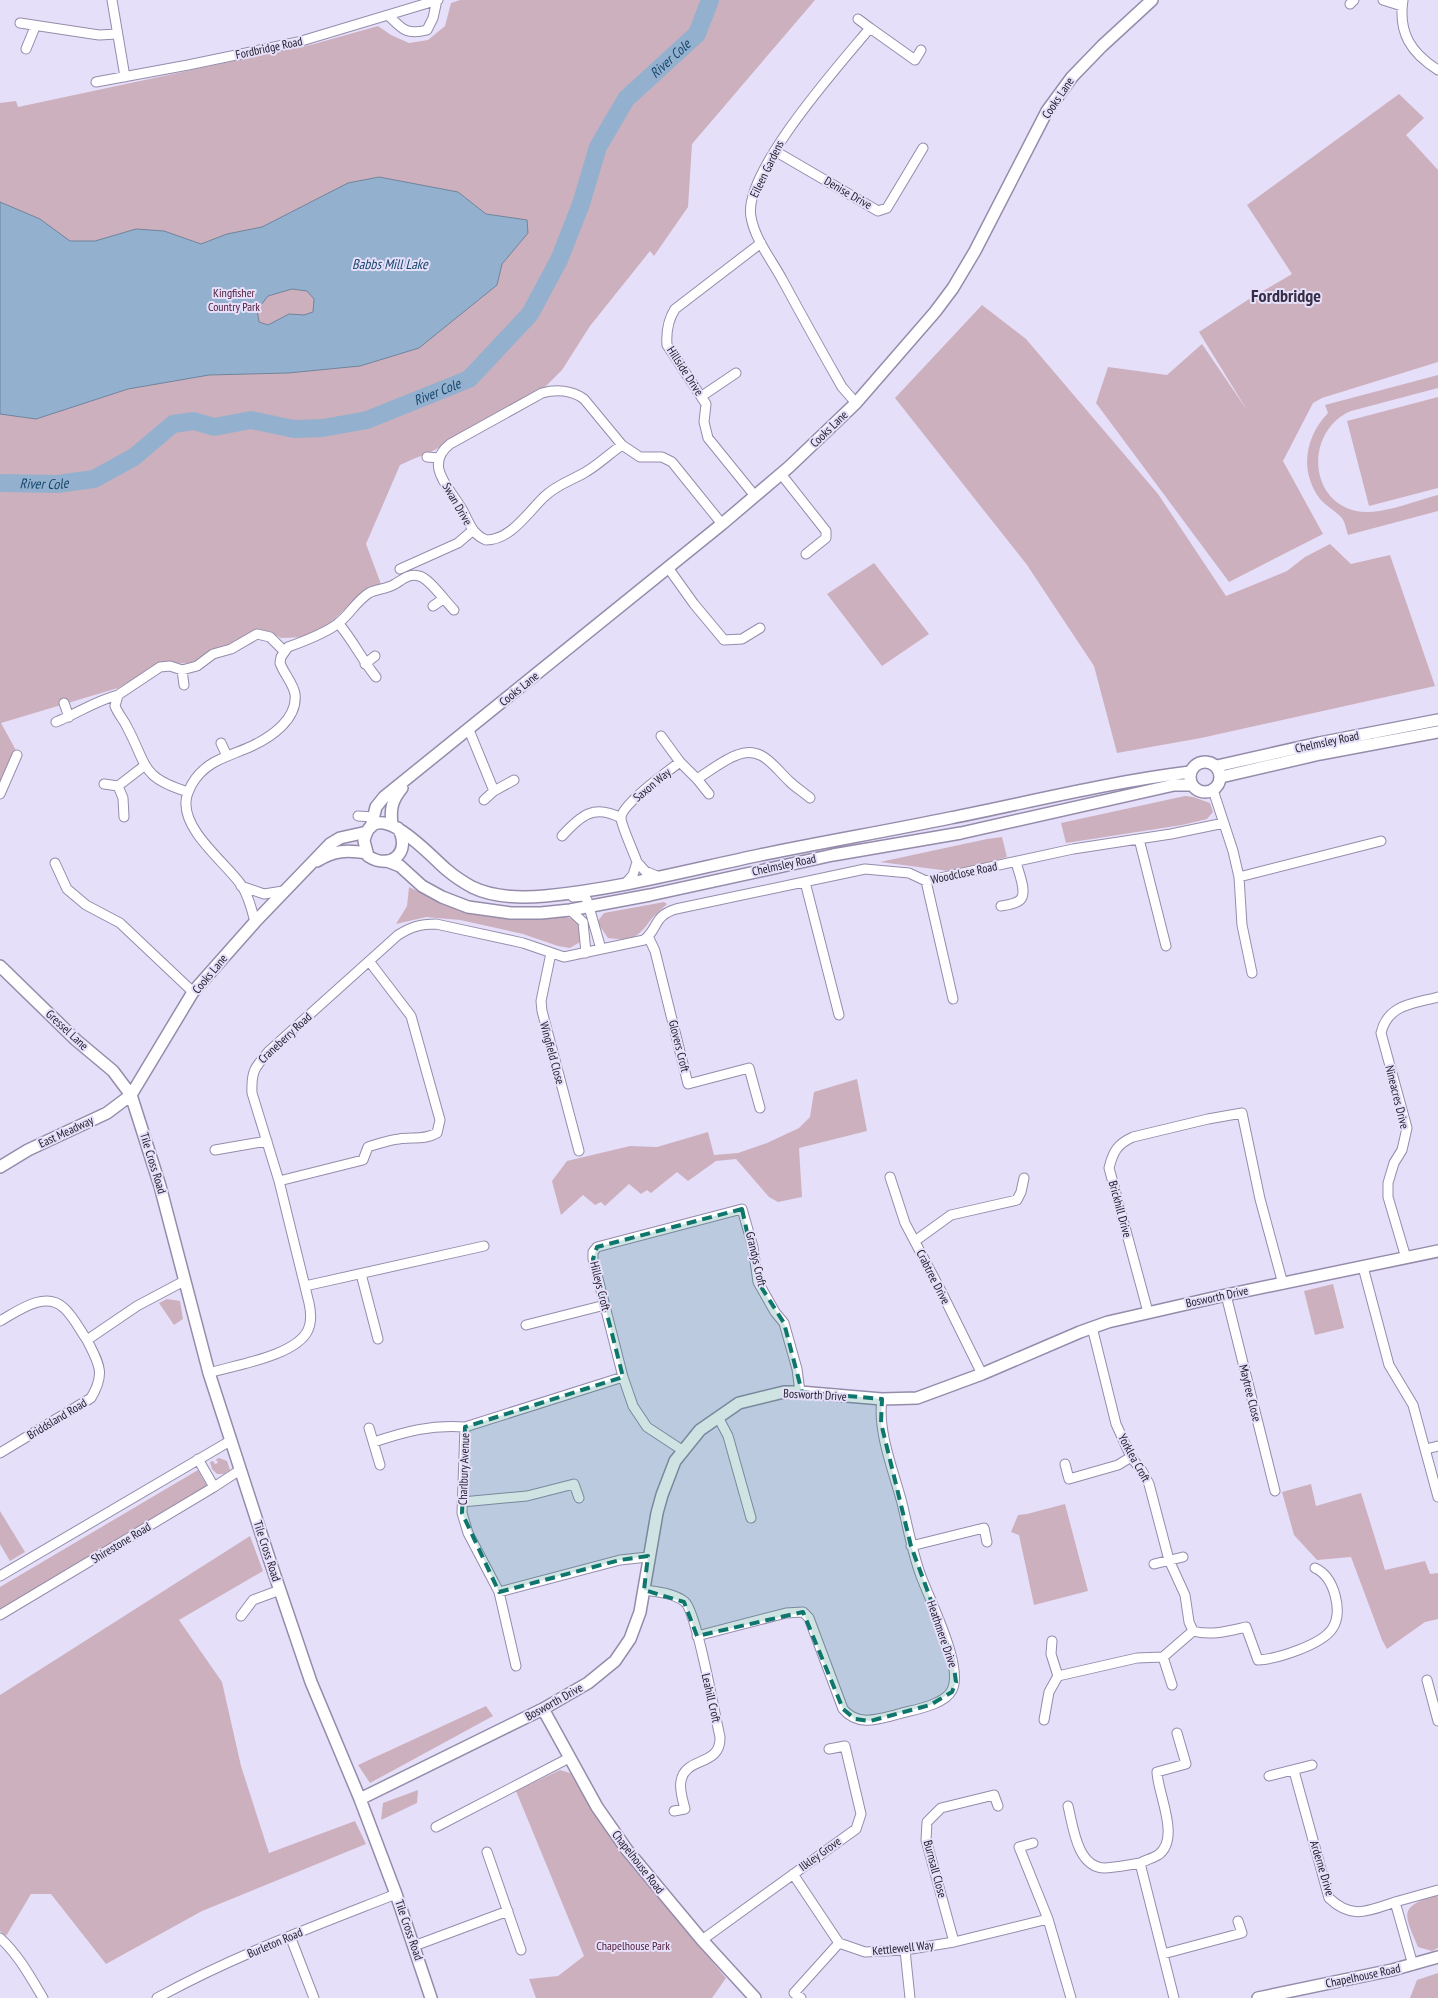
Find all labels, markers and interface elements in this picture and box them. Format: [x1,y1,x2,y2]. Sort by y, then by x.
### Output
street label: Fordbridge Road [234,33,304,62]
water label: River Cole [646,35,695,82]
street label: Cooks Lane [1038,74,1077,121]
street label: Eileen Gardens [746,138,787,200]
street label: Denise Drive [822,173,875,212]
water label: Babbs Mill Lake [352,255,429,273]
district label: Fordbridge [1251,284,1321,307]
park label: Kingfisher Country Park [208,285,260,314]
street label: Hillside Drive [664,343,707,398]
water label: River Cole [411,374,464,409]
street label: Cooks Lane [807,407,851,450]
water label: River Cole [19,473,71,493]
street label: Swan Drive [439,480,476,528]
street label: Cooks Lane [496,668,542,709]
street label: Chelmsley Road [1293,727,1360,756]
street label: Saxon Way [630,764,674,805]
street label: Chelmsley Road [750,850,817,879]
street label: Woodclose Road [929,858,998,887]
street label: Cooks Lane [189,951,230,996]
street label: Gressel Lane [43,1006,92,1053]
street label: Craneberry Road [255,1009,314,1066]
street label: Glovers Croft [666,1018,693,1074]
street label: Wingfield Close [537,1020,568,1086]
street label: Nineacres Drive [1382,1064,1413,1130]
street label: East Meadway [36,1112,96,1151]
street label: Tile Cross Road [137,1130,170,1195]
street label: Brickhill Drive [1106,1179,1135,1239]
street label: Grandys Croft [743,1230,770,1288]
street label: Crabtree Drive [913,1247,954,1307]
street label: Hilleys Croft [587,1260,614,1313]
street label: Bosworth Drive [1184,1283,1250,1310]
street label: Maytree Close [1236,1363,1265,1423]
street label: Bosworth Drive [783,1385,847,1404]
street label: Briddsland Road [24,1395,89,1442]
street label: Yorklea Croft [1115,1431,1154,1485]
street label: Charlbury Avenue [455,1433,472,1505]
street label: Tile Cross Road [251,1518,284,1583]
street label: Shirestone Road [88,1519,153,1566]
street label: Heathmere Drive [924,1598,961,1669]
street label: Leahill Croft [699,1672,725,1725]
street label: Bosworth Drive [522,1680,585,1724]
street label: Chapelhouse Road [609,1827,668,1896]
street label: Ilkley Grove [796,1833,844,1874]
street label: Burnsall Close [921,1838,950,1899]
street label: Arderne Drive [1307,1838,1338,1897]
street label: Tile Cross Road [392,1898,427,1962]
street label: Burleton Road [245,1924,305,1961]
street label: Kettlewell Way [872,1937,935,1958]
park label: Chapelhouse Park [596,1938,670,1953]
street label: Chapelhouse Road [1324,1960,1402,1991]

